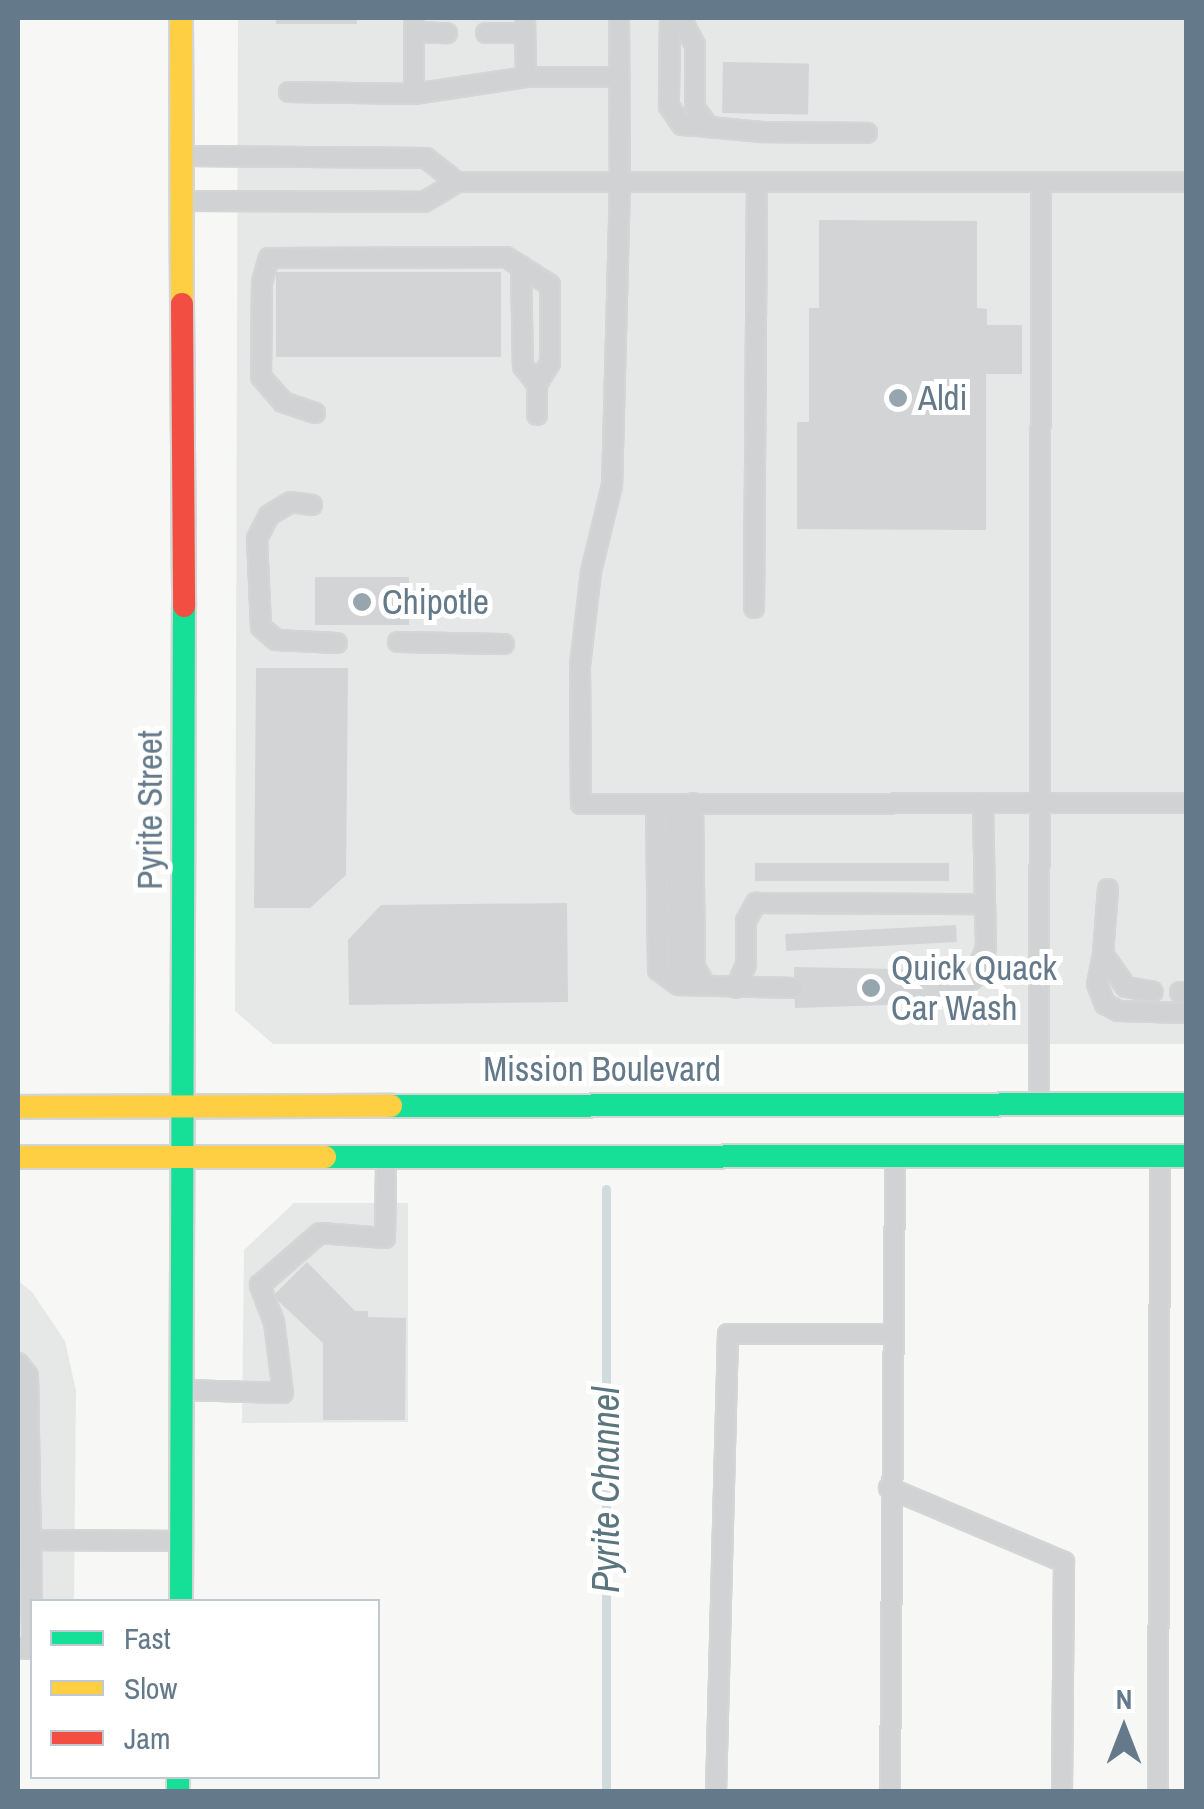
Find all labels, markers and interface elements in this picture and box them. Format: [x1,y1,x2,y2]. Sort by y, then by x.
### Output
place label: Aldi [918,377,967,419]
marker: Aldi [887,387,909,409]
place label: Chipotle [382,581,489,623]
marker: Chipotle [351,591,373,613]
street label: Pyrite Street [129,730,171,890]
place label: Quick Quack Car Wash [891,947,1057,1029]
marker: Quick Quack Car Wash [860,977,882,999]
street label: Mission Boulevard [483,1048,721,1090]
water label: Pyrite Channel [583,1387,629,1593]
legend [30,1599,380,1779]
text: Fast [124,1618,171,1658]
text: Slow [124,1668,177,1708]
north arrow [1074,1679,1174,1779]
text: N [1116,1680,1132,1718]
text: Jam [124,1718,170,1758]

